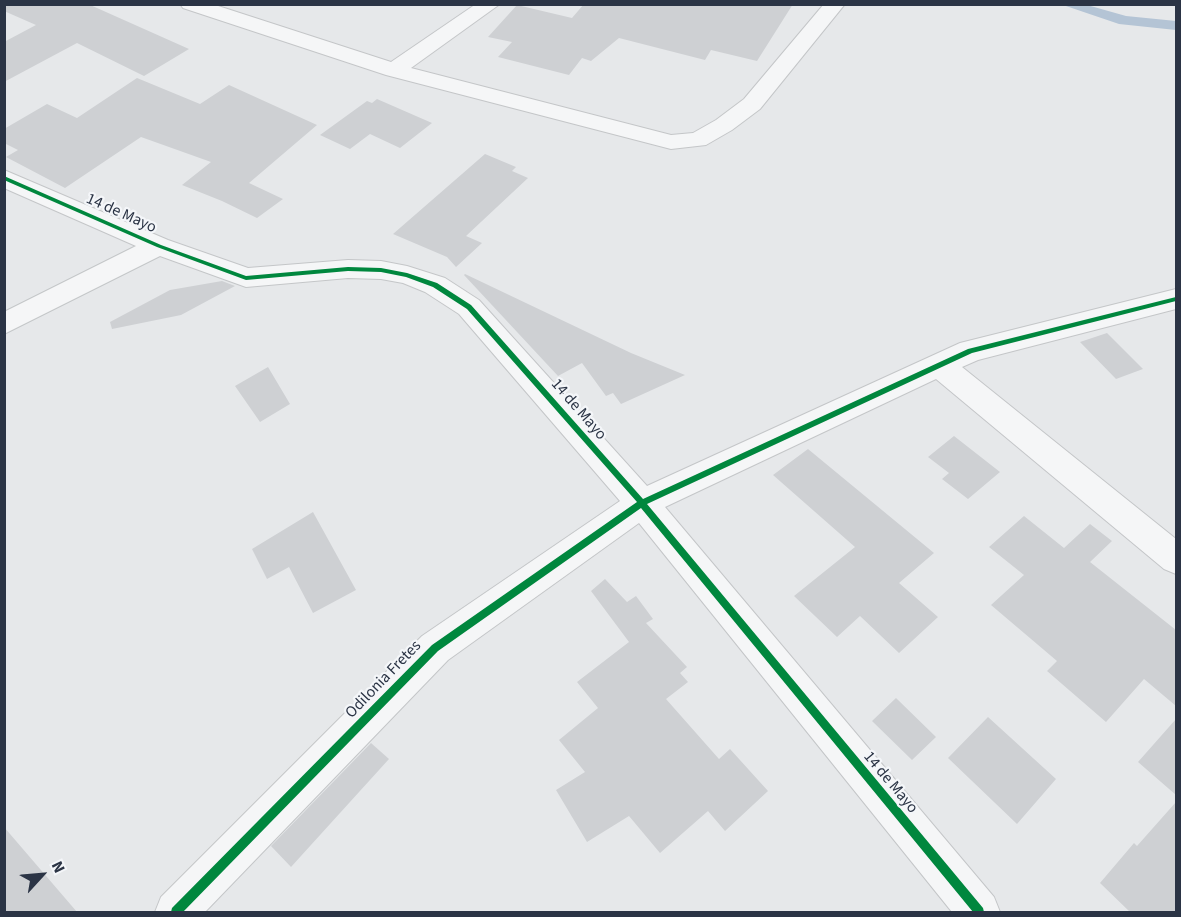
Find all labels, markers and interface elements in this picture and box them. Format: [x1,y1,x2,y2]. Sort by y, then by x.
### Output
street label: 14 de Mayo [83,190,159,238]
street label: 14 de Mayo [546,375,610,445]
street label: Odilonia Fretes [342,637,426,723]
street label: 14 de Mayo [859,748,921,818]
north arrow [12,845,72,905]
text: N [46,857,70,877]

